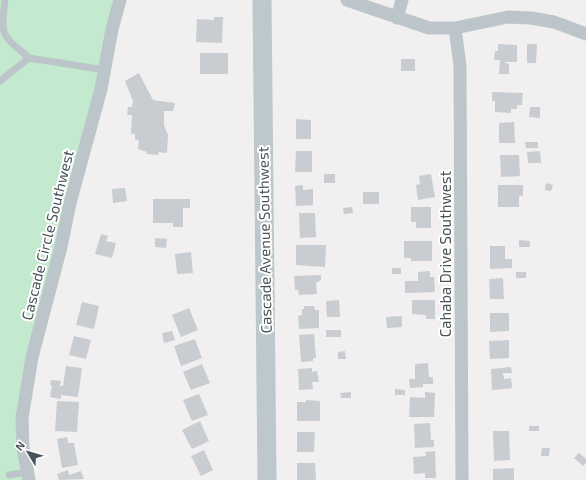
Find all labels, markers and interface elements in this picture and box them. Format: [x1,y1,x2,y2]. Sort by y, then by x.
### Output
street label: Cascade Avenue Southwest [253,146,275,334]
street label: Cascade Circle Southwest [17,148,77,322]
street label: Cahaba Drive Southwest [436,171,454,337]
north arrow [8,432,48,472]
text: N [12,438,27,453]

